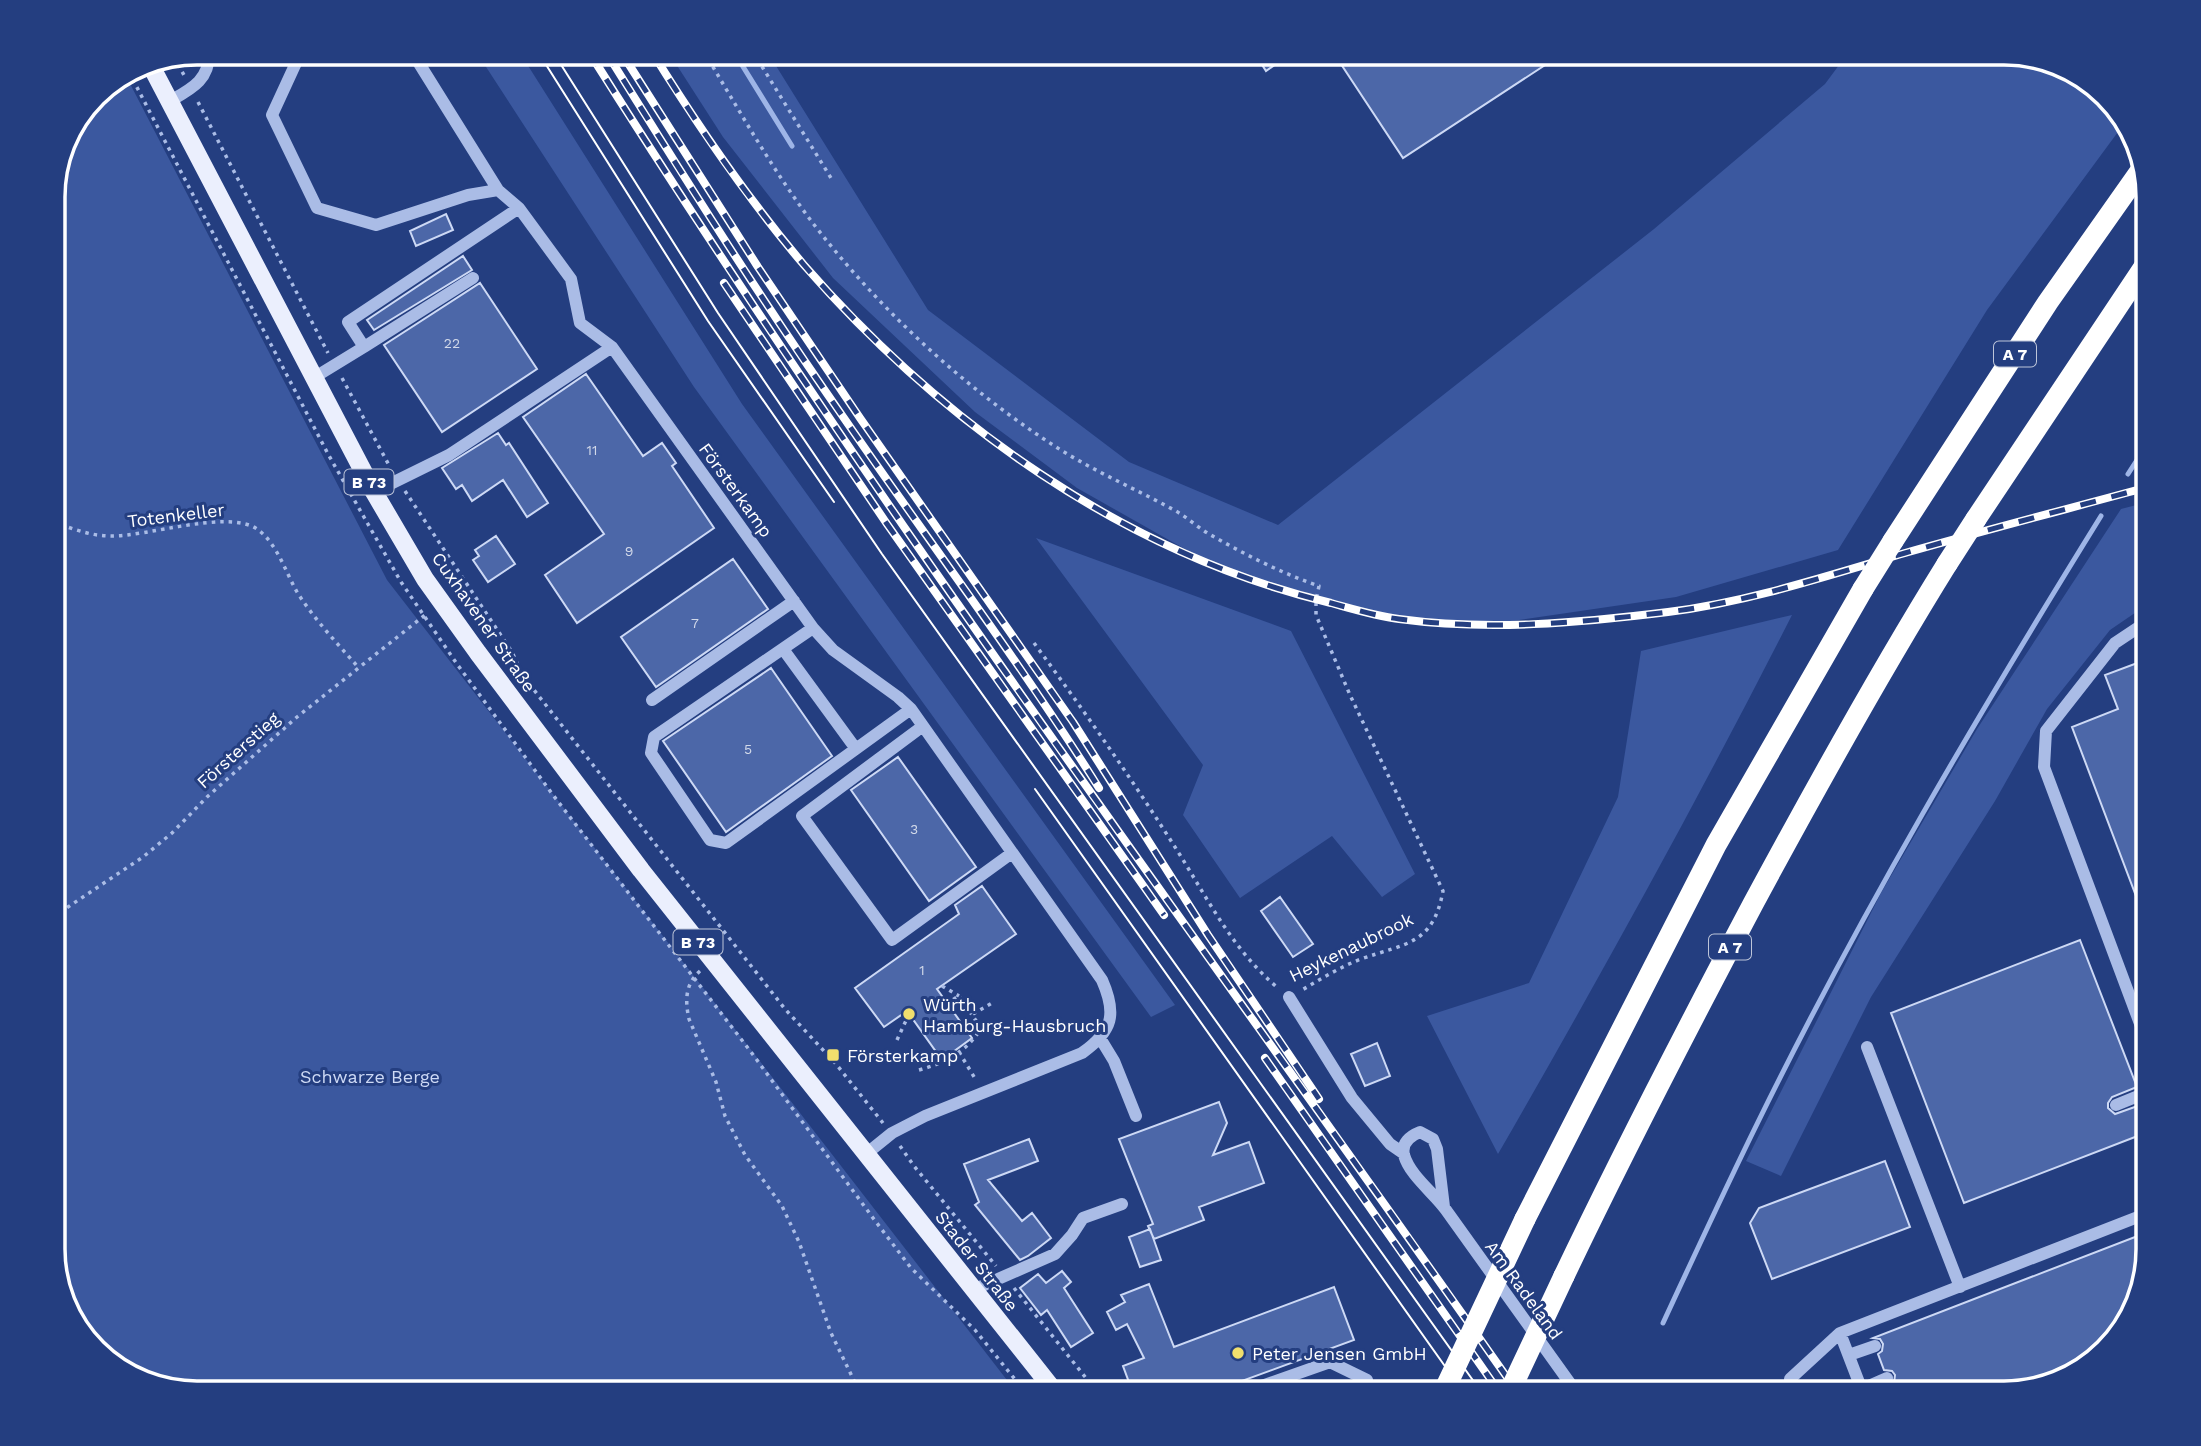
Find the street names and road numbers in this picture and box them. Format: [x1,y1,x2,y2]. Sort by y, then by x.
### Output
road number: A 7 [1994,342,2036,366]
street label: Försterkamp [695,439,777,541]
road number: B 73 [344,470,394,495]
street label: Totenkeller [126,499,226,531]
street label: Cuxhavener Straße [428,548,540,696]
street label: Försterstieg [192,707,284,793]
street label: Heykenaubrook [1286,908,1416,986]
road number: B 73 [674,930,722,954]
road number: A 7 [1709,934,1751,959]
street label: Stader Straße [931,1207,1023,1315]
street label: Am Radeland [1481,1236,1567,1344]

